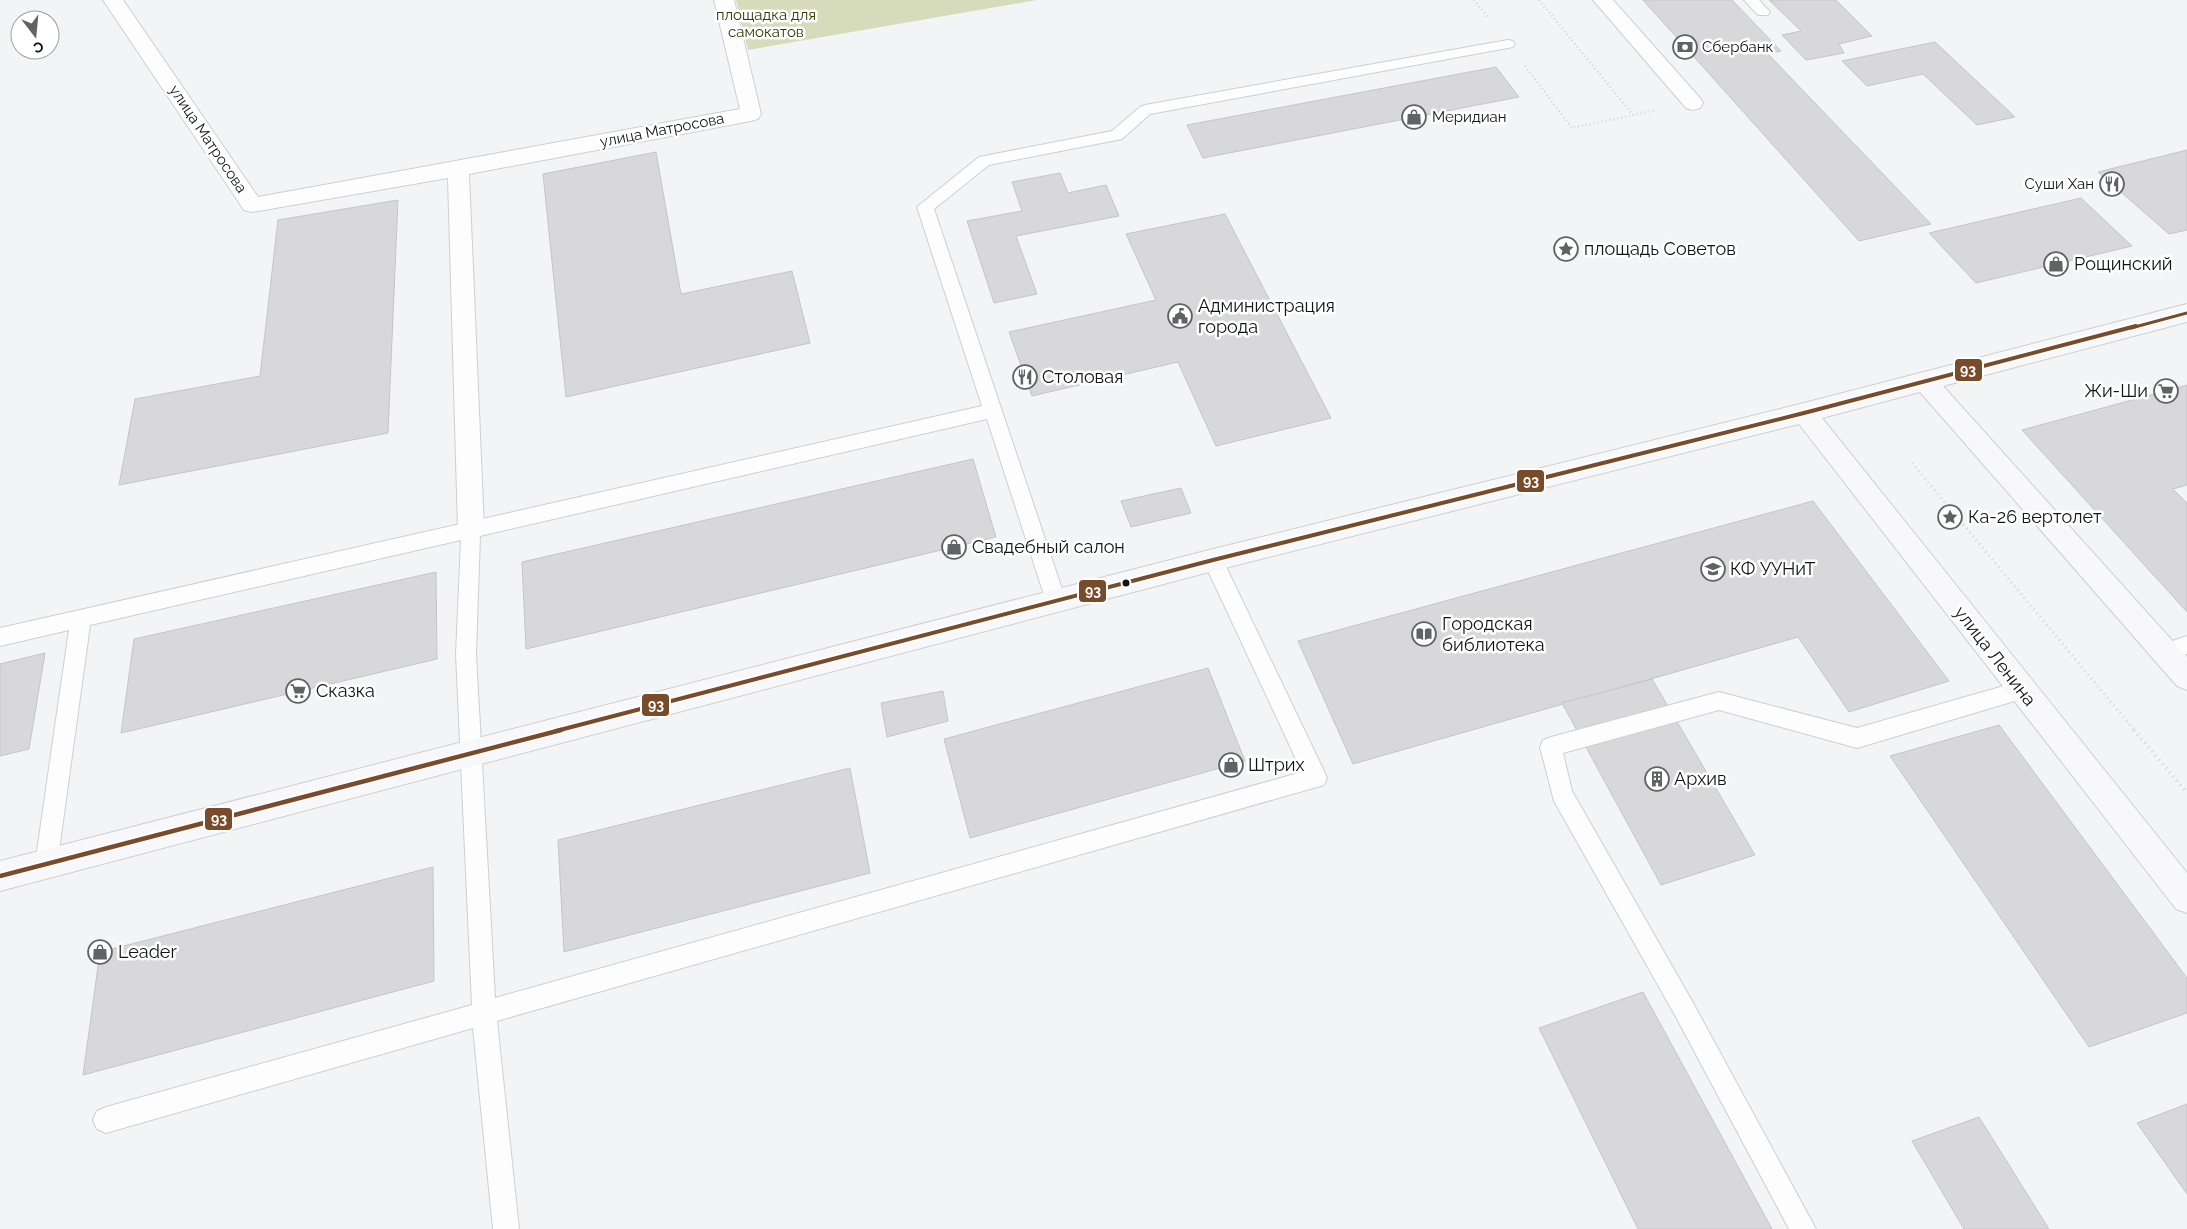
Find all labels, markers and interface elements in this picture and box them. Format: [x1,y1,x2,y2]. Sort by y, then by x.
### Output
park label: площадка для самокатов [716,6,816,41]
north arrow [10,10,60,60]
bank icon: Сбербанк [1672,34,1698,60]
text: С [31,38,45,57]
place label: Сбербанк [1702,38,1773,56]
street label: улица Матросова [165,82,251,196]
shop icon: Меридиан [1401,104,1427,130]
place label: Меридиан [1432,108,1507,126]
street label: улица Матросова [598,109,726,151]
restaurant icon: Суши Хан [2099,171,2125,197]
place label: Суши Хан [2025,175,2094,193]
place icon: площадь Советов [1553,236,1579,262]
place label: площадь Советов [1584,238,1736,259]
shop icon: Рощинский [2043,251,2069,277]
place label: Рощинский [2074,253,2173,274]
place label: Администрация города [1198,295,1335,337]
public building icon: Администрация города [1167,303,1193,329]
line badge: 93 [1954,358,1983,382]
text: 93 [1960,362,1976,378]
restaurant icon: Столовая [1012,364,1038,390]
place label: Столовая [1042,366,1123,387]
supermarket icon: Жи-Ши [2153,378,2179,404]
place label: Жи-Ши [2084,380,2148,401]
line badge: 93 [1516,469,1545,493]
text: 93 [1523,473,1539,489]
place icon: Ка-26 вертолет [1937,504,1963,530]
place label: Ка-26 вертолет [1968,506,2102,527]
shop icon: Свадебный салон [941,534,967,560]
place label: Свадебный салон [972,536,1125,557]
school or university icon: КФ УУНиТ [1700,556,1726,582]
place label: КФ УУНиТ [1730,558,1815,579]
unlabelled marker [1121,578,1131,588]
line badge: 93 [1078,579,1107,603]
text: 93 [1085,583,1101,599]
street label: улица Ленина [1950,602,2041,710]
place label: Городская библиотека [1442,613,1545,655]
library icon: Городская библиотека [1411,621,1437,647]
supermarket icon: Сказка [285,678,311,704]
place label: Сказка [316,680,375,701]
line badge: 93 [641,693,670,717]
text: 93 [648,697,664,713]
shop icon: Штрих [1218,752,1244,778]
place label: Штрих [1248,754,1305,775]
building icon: Архив [1644,766,1670,792]
place label: Архив [1674,768,1727,789]
line badge: 93 [204,807,233,831]
text: 93 [211,811,227,827]
shop icon: Leader [87,939,113,965]
place label: Leader [118,941,177,962]

